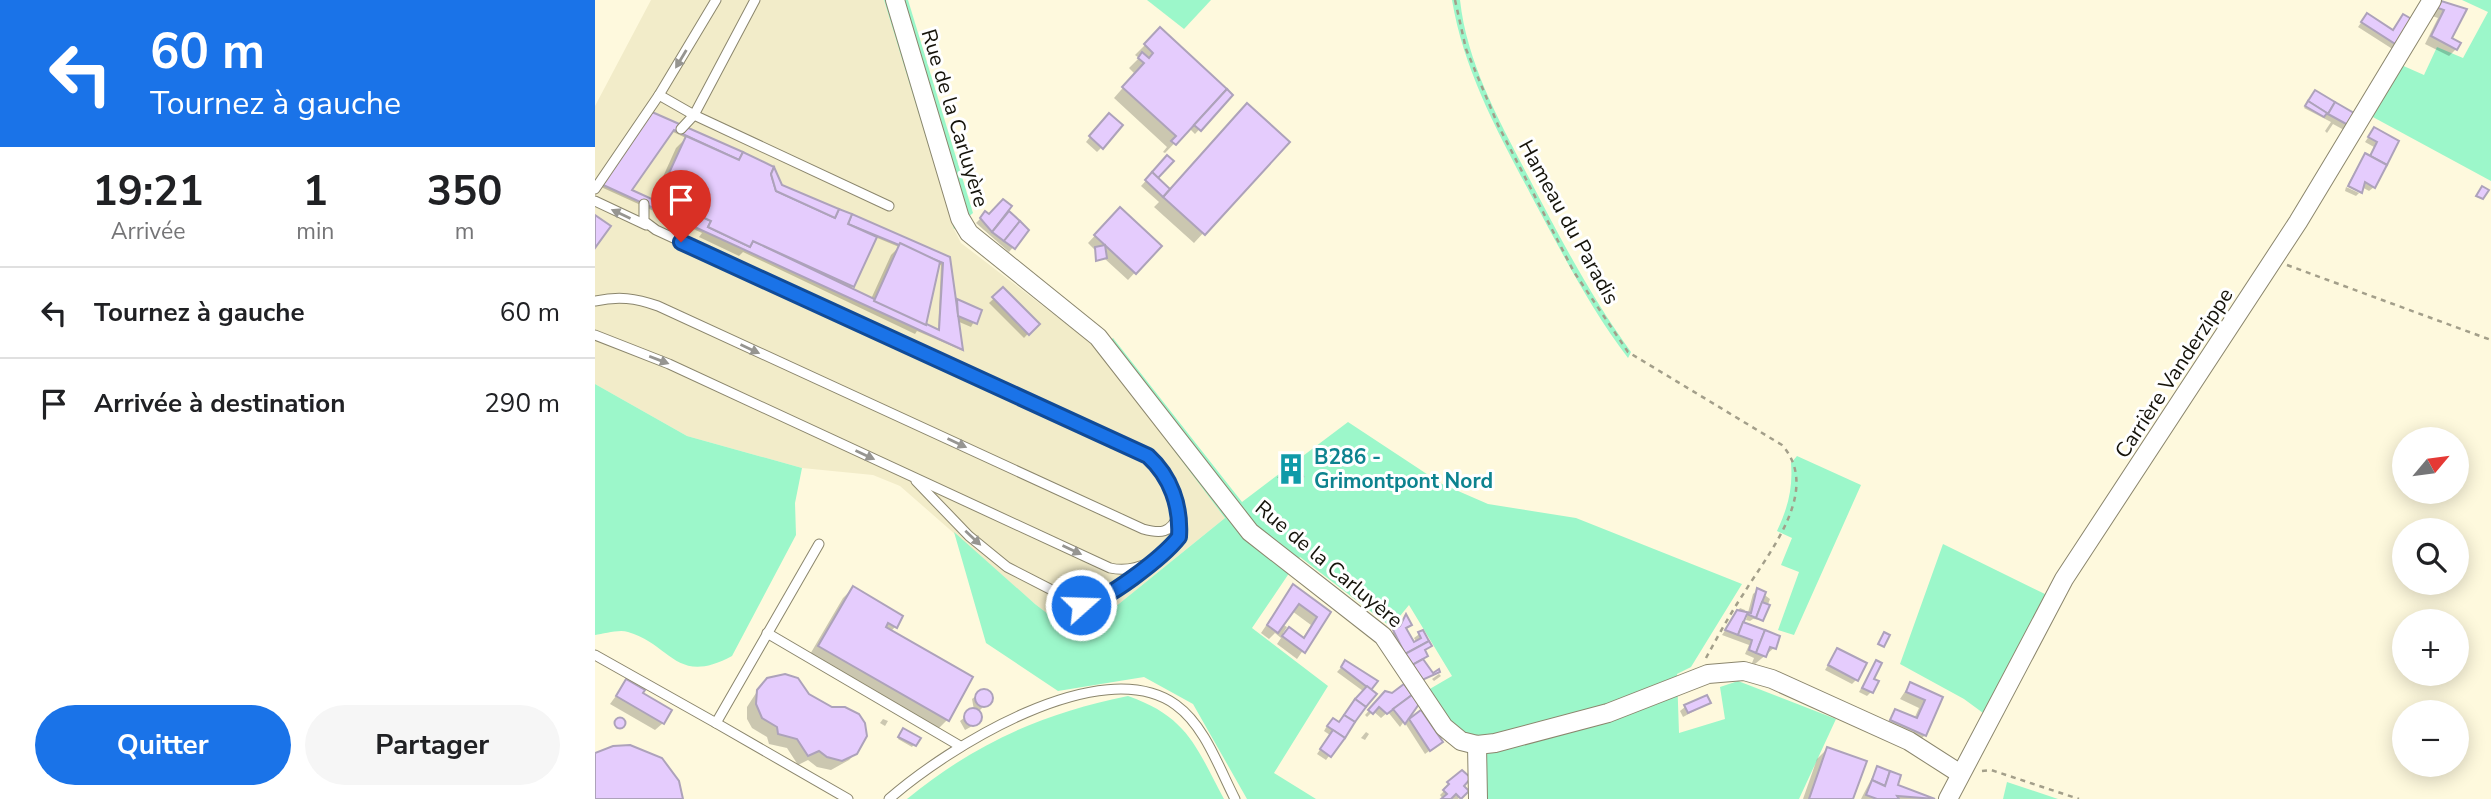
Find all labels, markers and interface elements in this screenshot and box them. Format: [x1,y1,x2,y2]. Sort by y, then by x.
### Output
text: 60 m [150,18,265,85]
street label: Rue de la Carluyère [915,26,995,210]
icon: left [35,28,126,119]
one-way arrow [675,49,688,68]
text: Tournez à gauche [150,82,401,125]
street label: Hameau du Paradis [1512,135,1626,309]
text: 19:21 [93,163,204,220]
text: 1 [303,163,328,220]
text: 350 [427,163,502,220]
pin [651,170,711,242]
icon: arrive [662,181,700,219]
one-way arrow [611,208,632,219]
text: Arrivée [111,216,185,247]
text: min [296,216,334,247]
text: m [455,216,475,247]
street label: Carrière Vanderzippe [2108,283,2240,463]
icon: left [35,294,73,332]
text: Tournez à gauche [94,295,305,330]
text: 60 m [500,295,560,330]
one-way arrow [740,343,760,354]
one-way arrow [648,354,669,365]
icon: arrive [35,385,73,423]
text: Arrivée à destination [94,386,345,421]
text: 290 m [484,386,560,421]
north arrow [2392,427,2469,504]
map controls [2392,427,2469,777]
one-way arrow [947,437,967,449]
place label: B286 - Grimontpont Nord [1314,443,1493,495]
one-way arrow [855,449,875,461]
building icon: B286 - Grimontpont Nord [1274,452,1308,486]
street label: Rue de la Carluyère [1249,494,1409,634]
button: search [2392,518,2469,595]
one-way arrow [964,530,981,546]
one-way arrow [1062,544,1082,556]
position arrow [1044,568,1118,642]
button: + [2392,609,2469,686]
button: − [2392,700,2469,777]
button: Quitter [35,705,291,785]
button: Partager [305,705,560,785]

